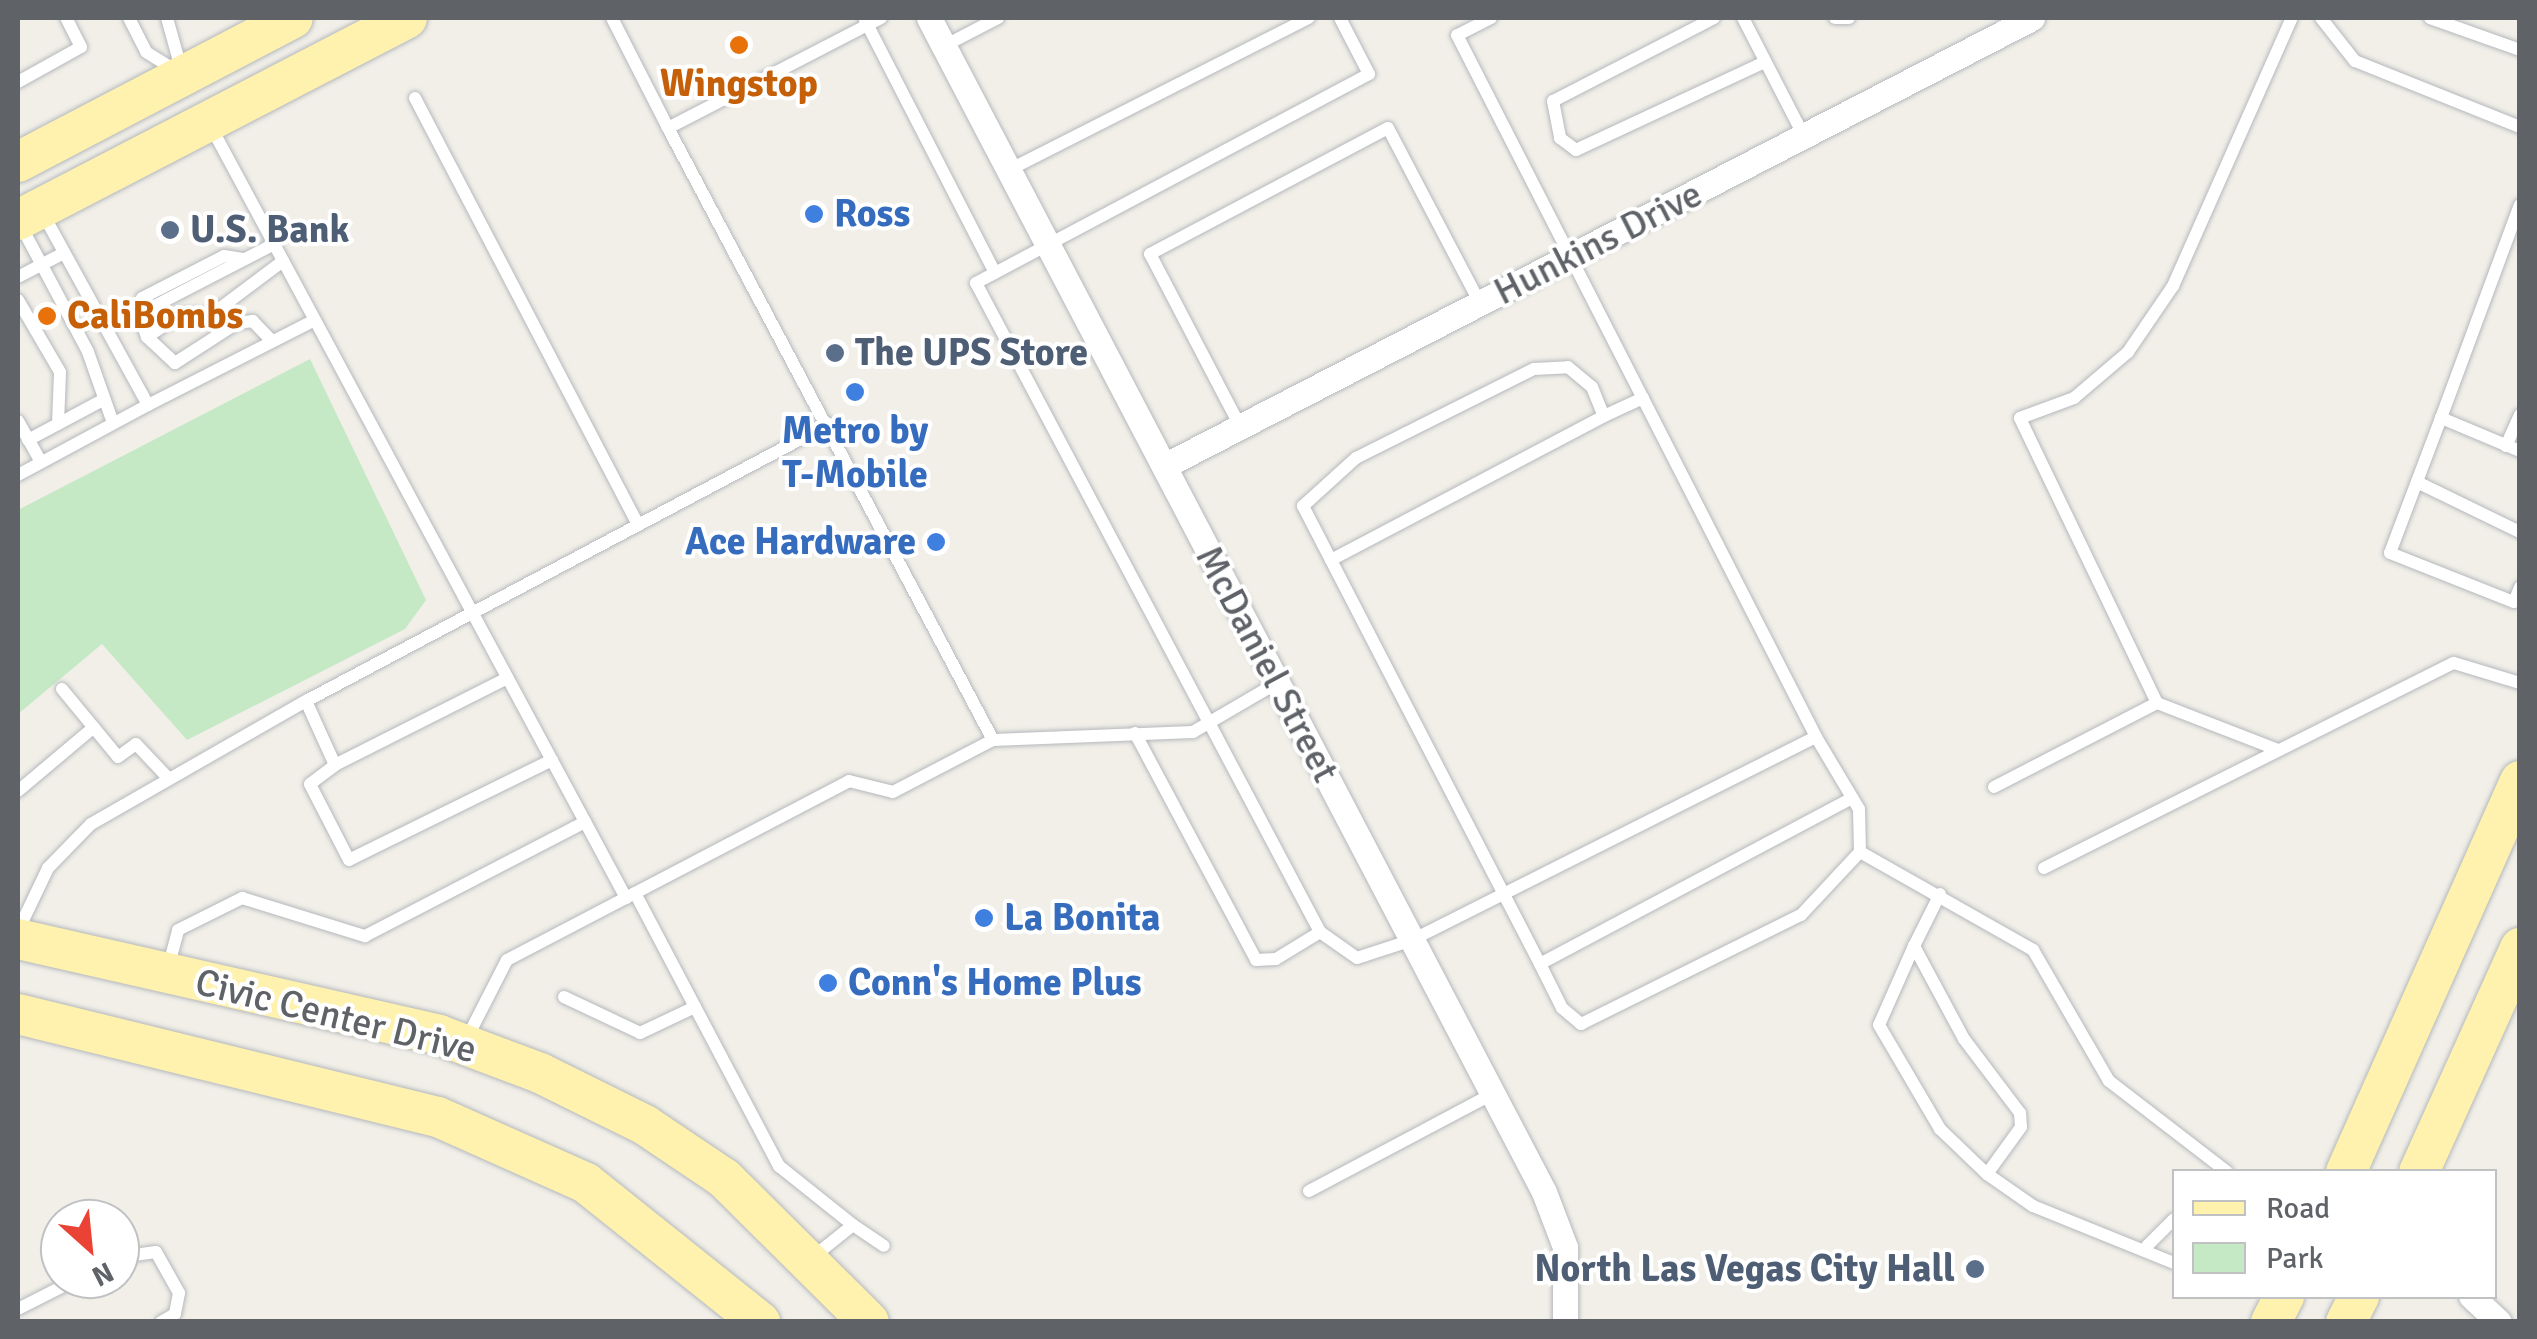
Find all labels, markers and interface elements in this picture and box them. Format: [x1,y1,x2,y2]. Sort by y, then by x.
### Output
marker: Wingstop [728,34,750,56]
place label: Wingstop [660,61,818,107]
street label: Hunkins Drive [1487,171,1709,315]
place label: Ross [834,191,910,237]
marker: Ross [803,203,825,225]
place label: U.S. Bank [190,207,349,253]
marker: U.S. Bank [159,219,181,241]
place label: CaliBombs [67,293,243,339]
marker: CaliBombs [36,305,58,327]
place label: The UPS Store [855,330,1088,376]
marker: The UPS Store [824,342,846,364]
marker: Metro by T-Mobile [844,381,866,403]
place label: Metro by T-Mobile [782,408,928,498]
place label: Ace Hardware [685,519,916,565]
marker: Ace Hardware [925,531,947,553]
street label: McDaniel Street [1186,538,1348,790]
place label: La Bonita [1004,895,1161,941]
marker: La Bonita [973,907,995,929]
street label: Civic Center Drive [191,959,481,1073]
place label: Conn's Home Plus [848,960,1142,1006]
marker: Conn's Home Plus [817,972,839,994]
legend [2172,1169,2497,1299]
text: Road [2266,1190,2330,1227]
north arrow [40,1199,140,1299]
text: Park [2266,1240,2324,1277]
place label: North Las Vegas City Hall [1534,1246,1955,1292]
text: N [86,1254,119,1294]
marker: North Las Vegas City Hall [1964,1258,1986,1280]

